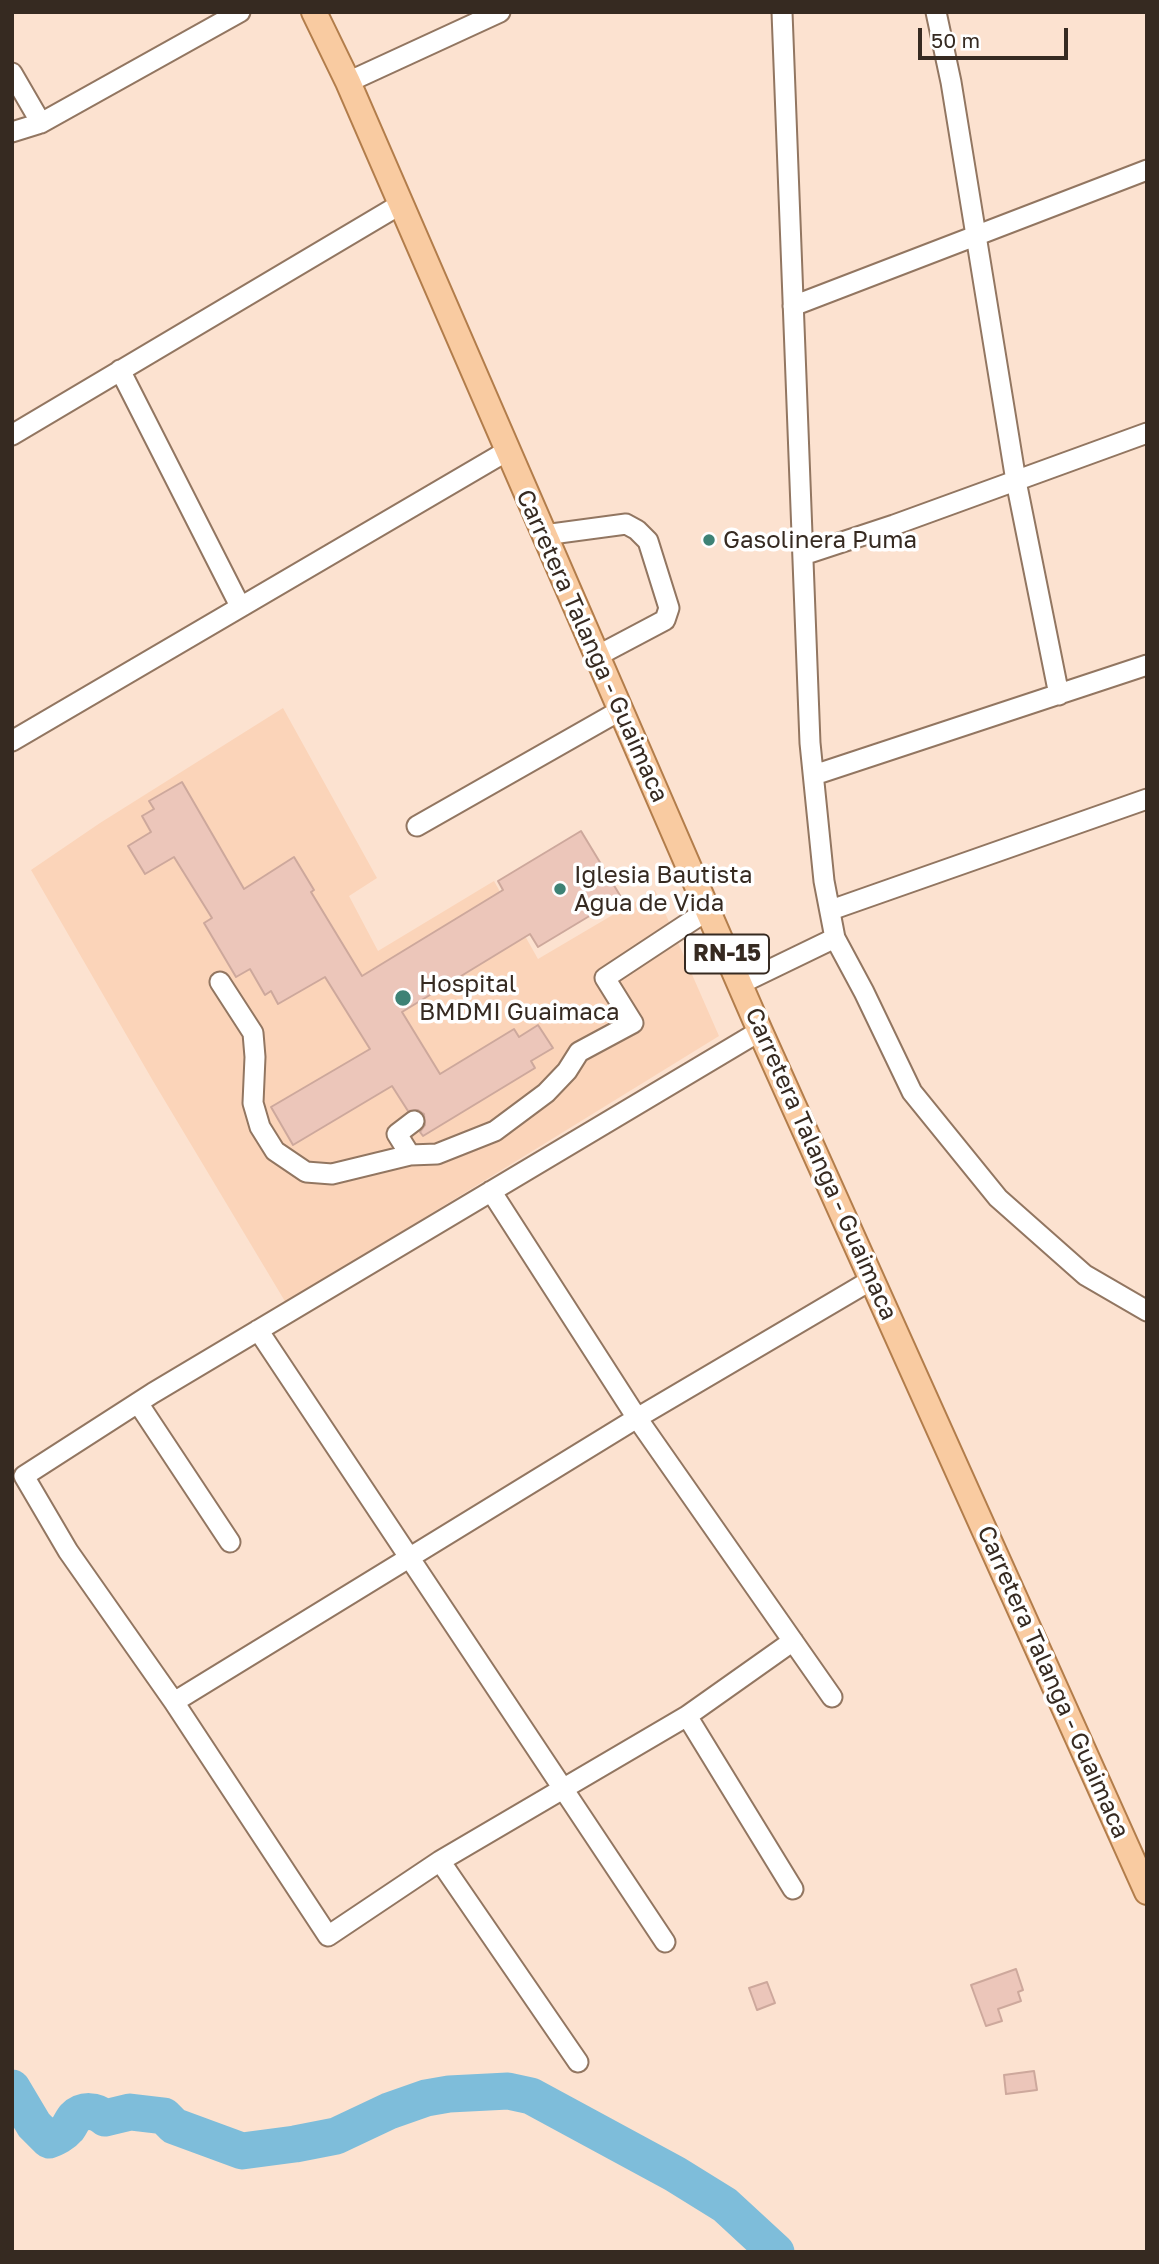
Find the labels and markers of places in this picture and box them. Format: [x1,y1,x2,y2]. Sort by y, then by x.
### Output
place label: Gasolinera Puma [723,526,917,554]
marker: Gasolinera Puma [701,532,717,548]
place label: Iglesia Bautista Agua de Vida [574,861,752,917]
marker: Iglesia Bautista Agua de Vida [552,881,568,897]
place label: Hospital BMDMI Guaimaca [419,970,620,1026]
marker: Hospital BMDMI Guaimaca [393,988,413,1008]

